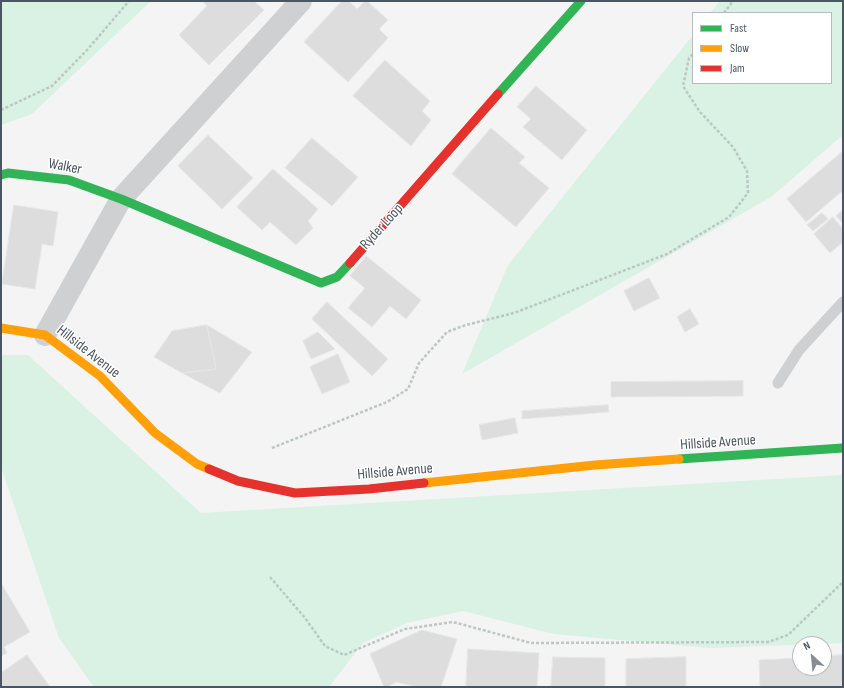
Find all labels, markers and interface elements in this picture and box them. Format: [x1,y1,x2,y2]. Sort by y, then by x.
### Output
legend [692,12,832,84]
text: Fast [730,21,747,36]
text: Slow [730,41,749,56]
text: Jam [730,61,745,76]
street label: Walker [47,155,83,179]
street label: Ryder Loop [357,200,407,254]
street label: Hillside Avenue [53,322,123,382]
street label: Hillside Avenue [680,431,756,455]
street label: Hillside Avenue [357,460,433,484]
north arrow [792,636,832,676]
text: N [801,639,812,653]

